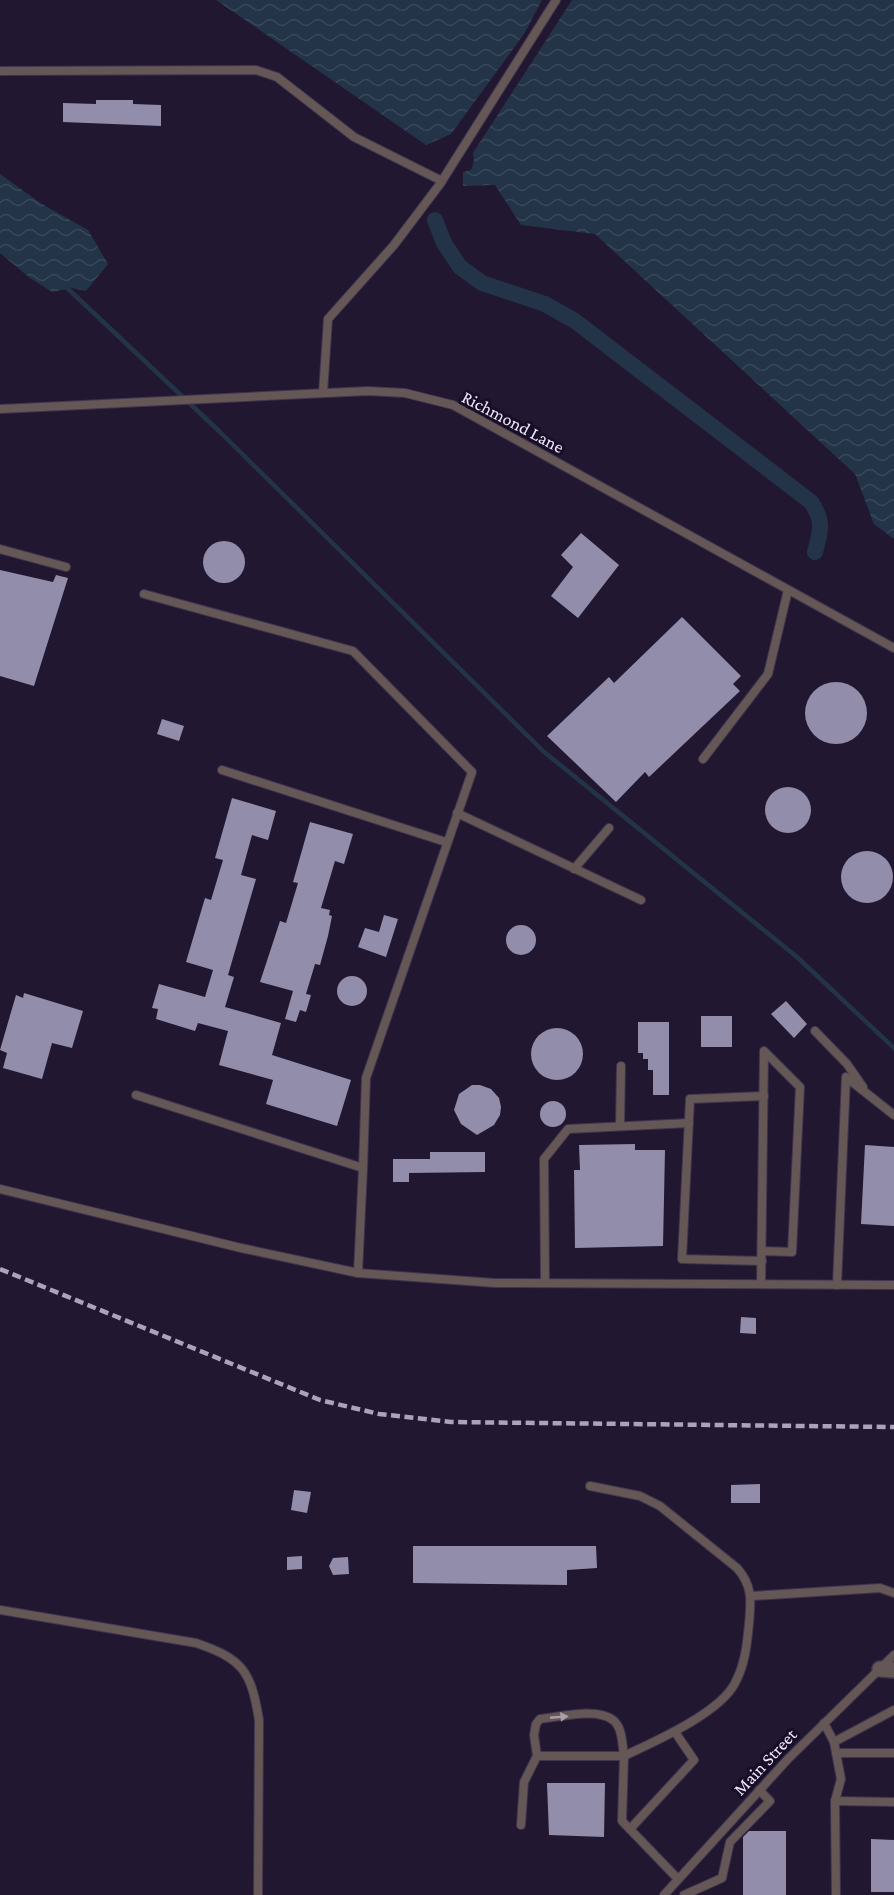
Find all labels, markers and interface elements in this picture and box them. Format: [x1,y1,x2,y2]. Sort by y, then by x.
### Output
street label: Richmond Lane [459,387,567,457]
one-way arrow [550,1712,569,1722]
street label: Main Street [729,1724,801,1799]

